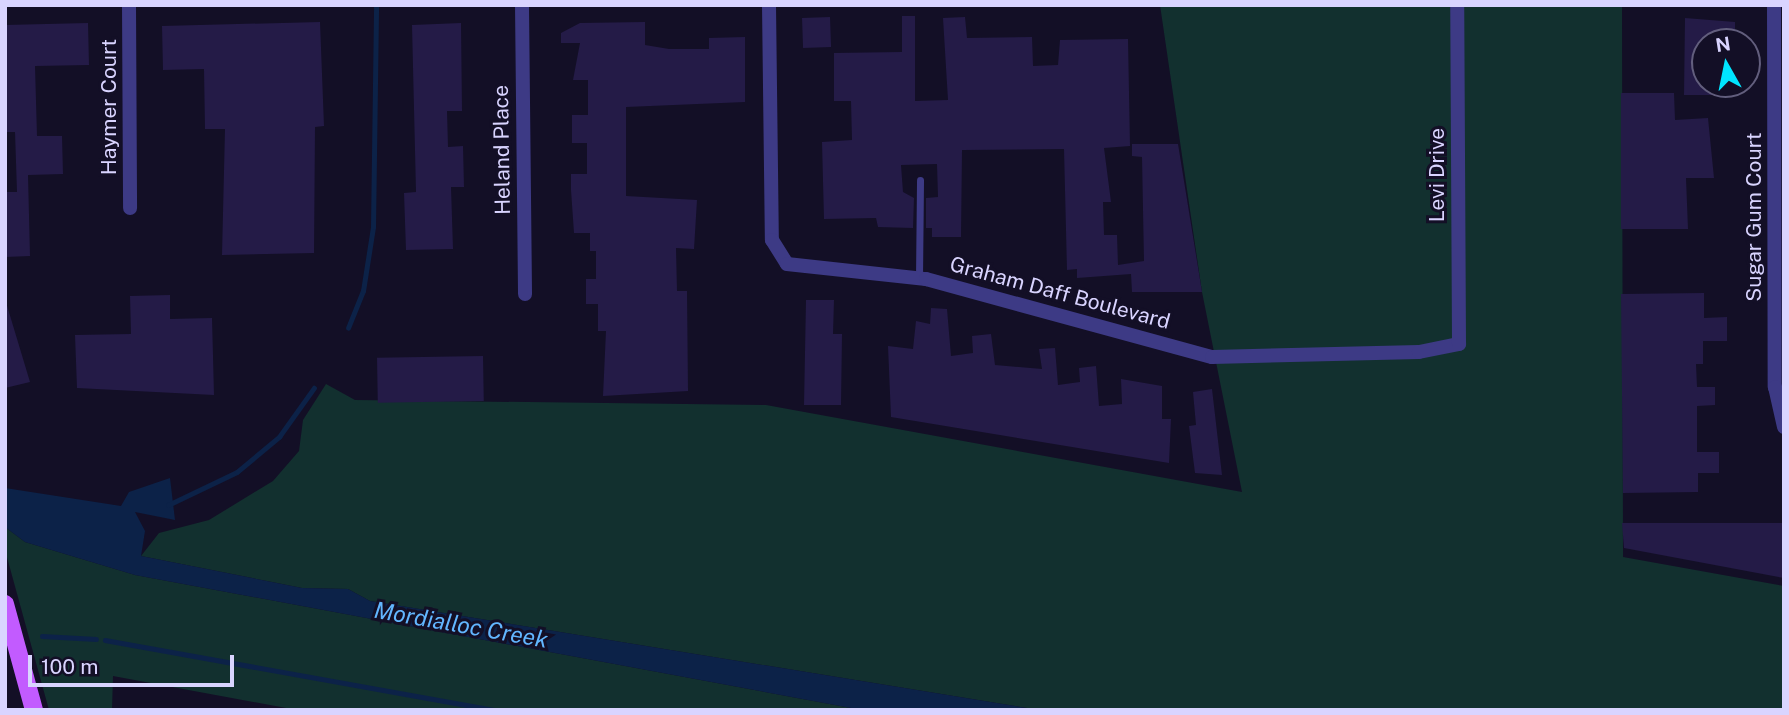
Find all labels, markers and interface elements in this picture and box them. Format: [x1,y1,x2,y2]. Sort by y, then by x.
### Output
north arrow [1691,28,1761,98]
text: N [1714,32,1732,56]
street label: Haymer Court [96,39,122,175]
street label: Heland Place [488,85,516,215]
street label: Levi Drive [1424,128,1450,222]
street label: Sugar Gum Court [1741,132,1767,302]
street label: Graham Daff Boulevard [947,251,1173,335]
water label: Mordialloc Creek [372,596,550,654]
scale bar [32,642,238,686]
text: 100 m [41,654,98,679]

